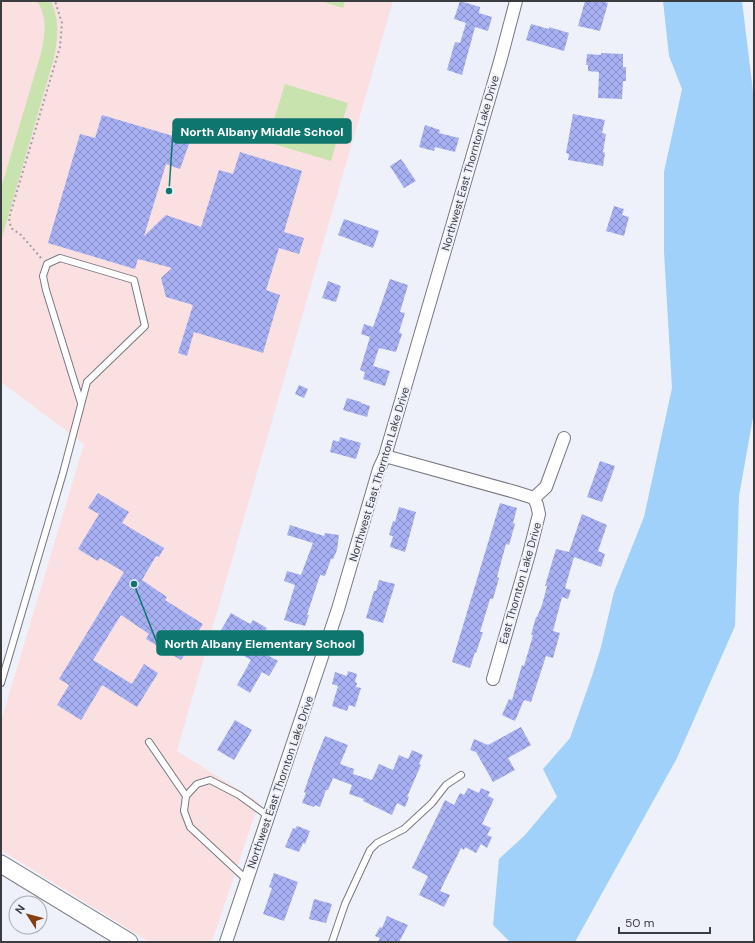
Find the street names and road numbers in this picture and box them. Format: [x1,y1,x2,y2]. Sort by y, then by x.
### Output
street label: Northwest East Thornton Lake Drive [438,74,502,252]
street label: Northwest East Thornton Lake Drive [346,385,412,563]
street label: East Thornton Lake Drive [496,520,544,646]
street label: Northwest East Thornton Lake Drive [244,694,316,870]

